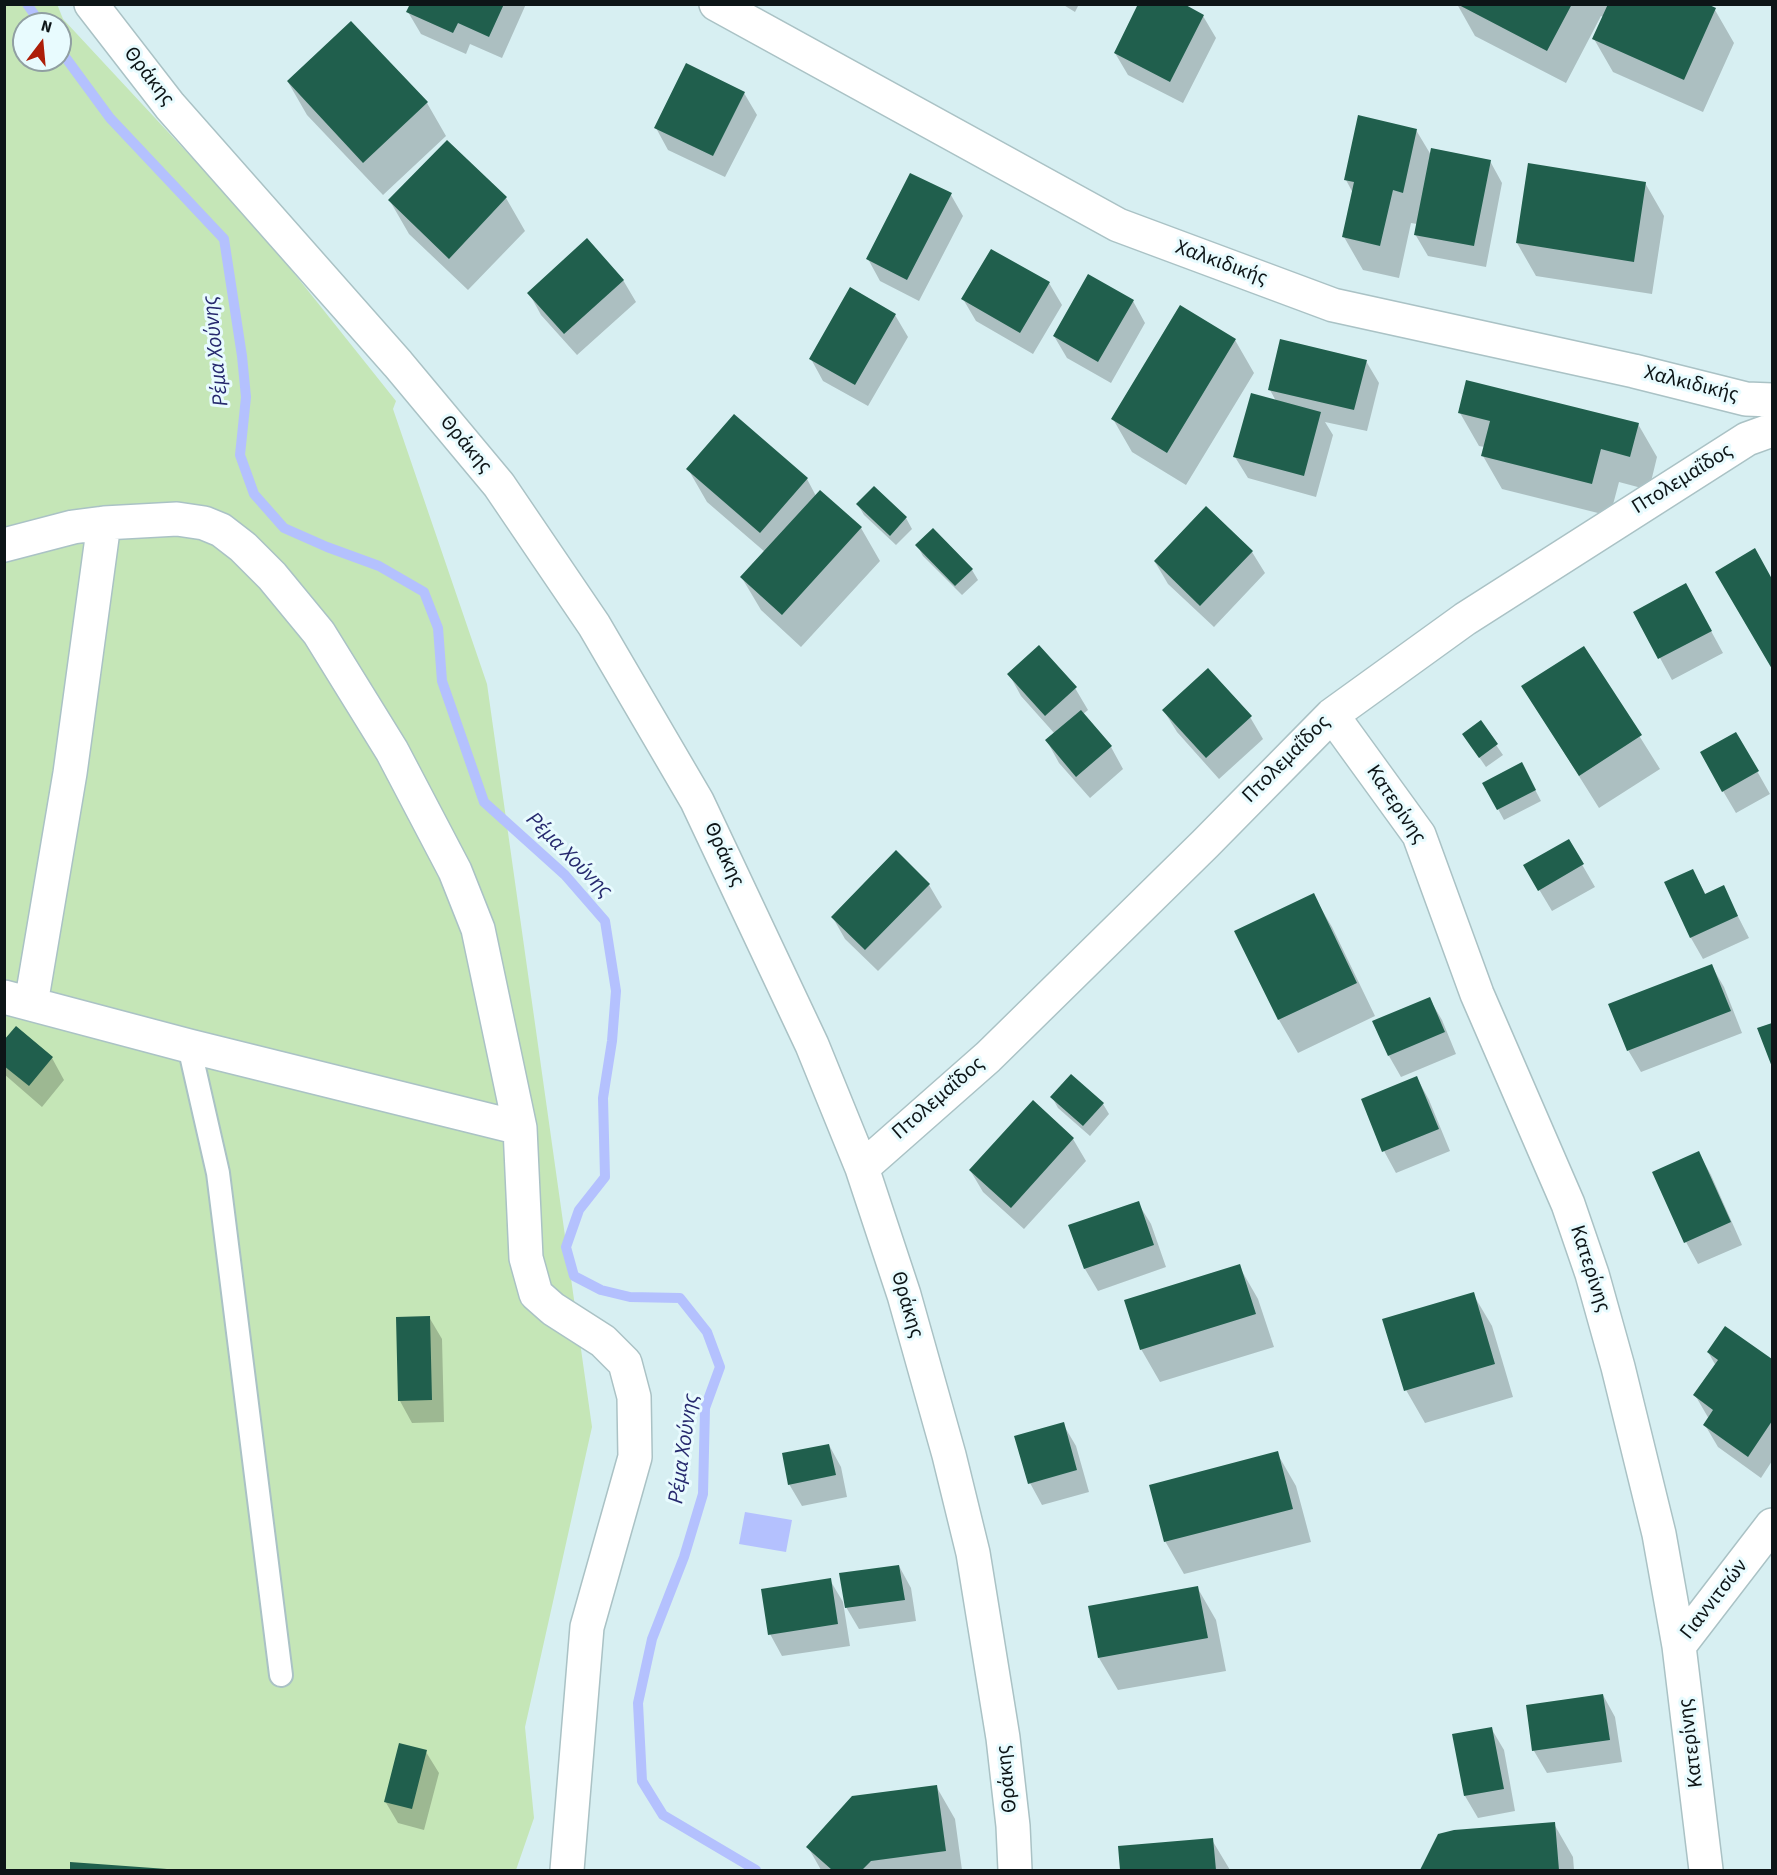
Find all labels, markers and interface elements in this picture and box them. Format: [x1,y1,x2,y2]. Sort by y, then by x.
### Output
north arrow [12,12,72,72]
text: N [38,15,55,39]
street label: Θράκης [117,42,179,112]
street label: Χαλκιδικής [1172,236,1270,292]
water label: Ρέμα Χούνης [198,294,236,408]
street label: Χαλκιδικής [1641,361,1741,409]
street label: Θράκης [433,411,497,479]
street label: Πτολεμαΐδος [1628,439,1738,521]
street label: Πτολεμαΐδος [1238,711,1336,809]
street label: Κατερίνης [1359,761,1431,849]
water label: Ρέμα Χούνης [519,807,617,905]
street label: Θράκης [697,819,749,891]
street label: Πτολεμαΐδος [888,1052,990,1146]
street label: Κατερίνης [1563,1222,1615,1316]
street label: Θράκης [884,1269,928,1341]
water label: Ρέμα Χούνης [664,1392,706,1506]
street label: Γιαννιτσών [1676,1555,1754,1645]
street label: Κατερίνης [1674,1697,1710,1789]
street label: Θράκης [992,1744,1024,1814]

